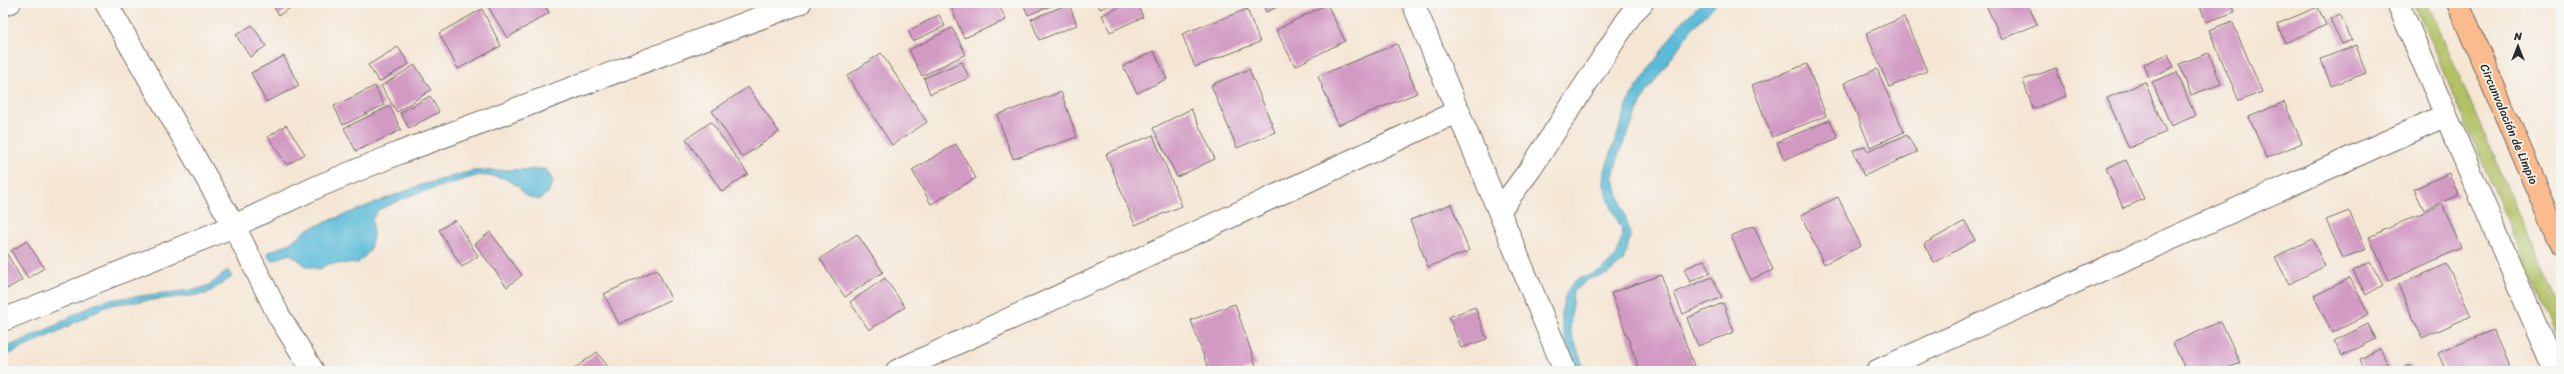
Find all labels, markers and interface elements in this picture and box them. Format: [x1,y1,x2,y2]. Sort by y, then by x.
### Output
north arrow [2498,26,2538,66]
text: N [2513,27,2522,46]
street label: Circunvalación de Limpio [2474,60,2544,188]

